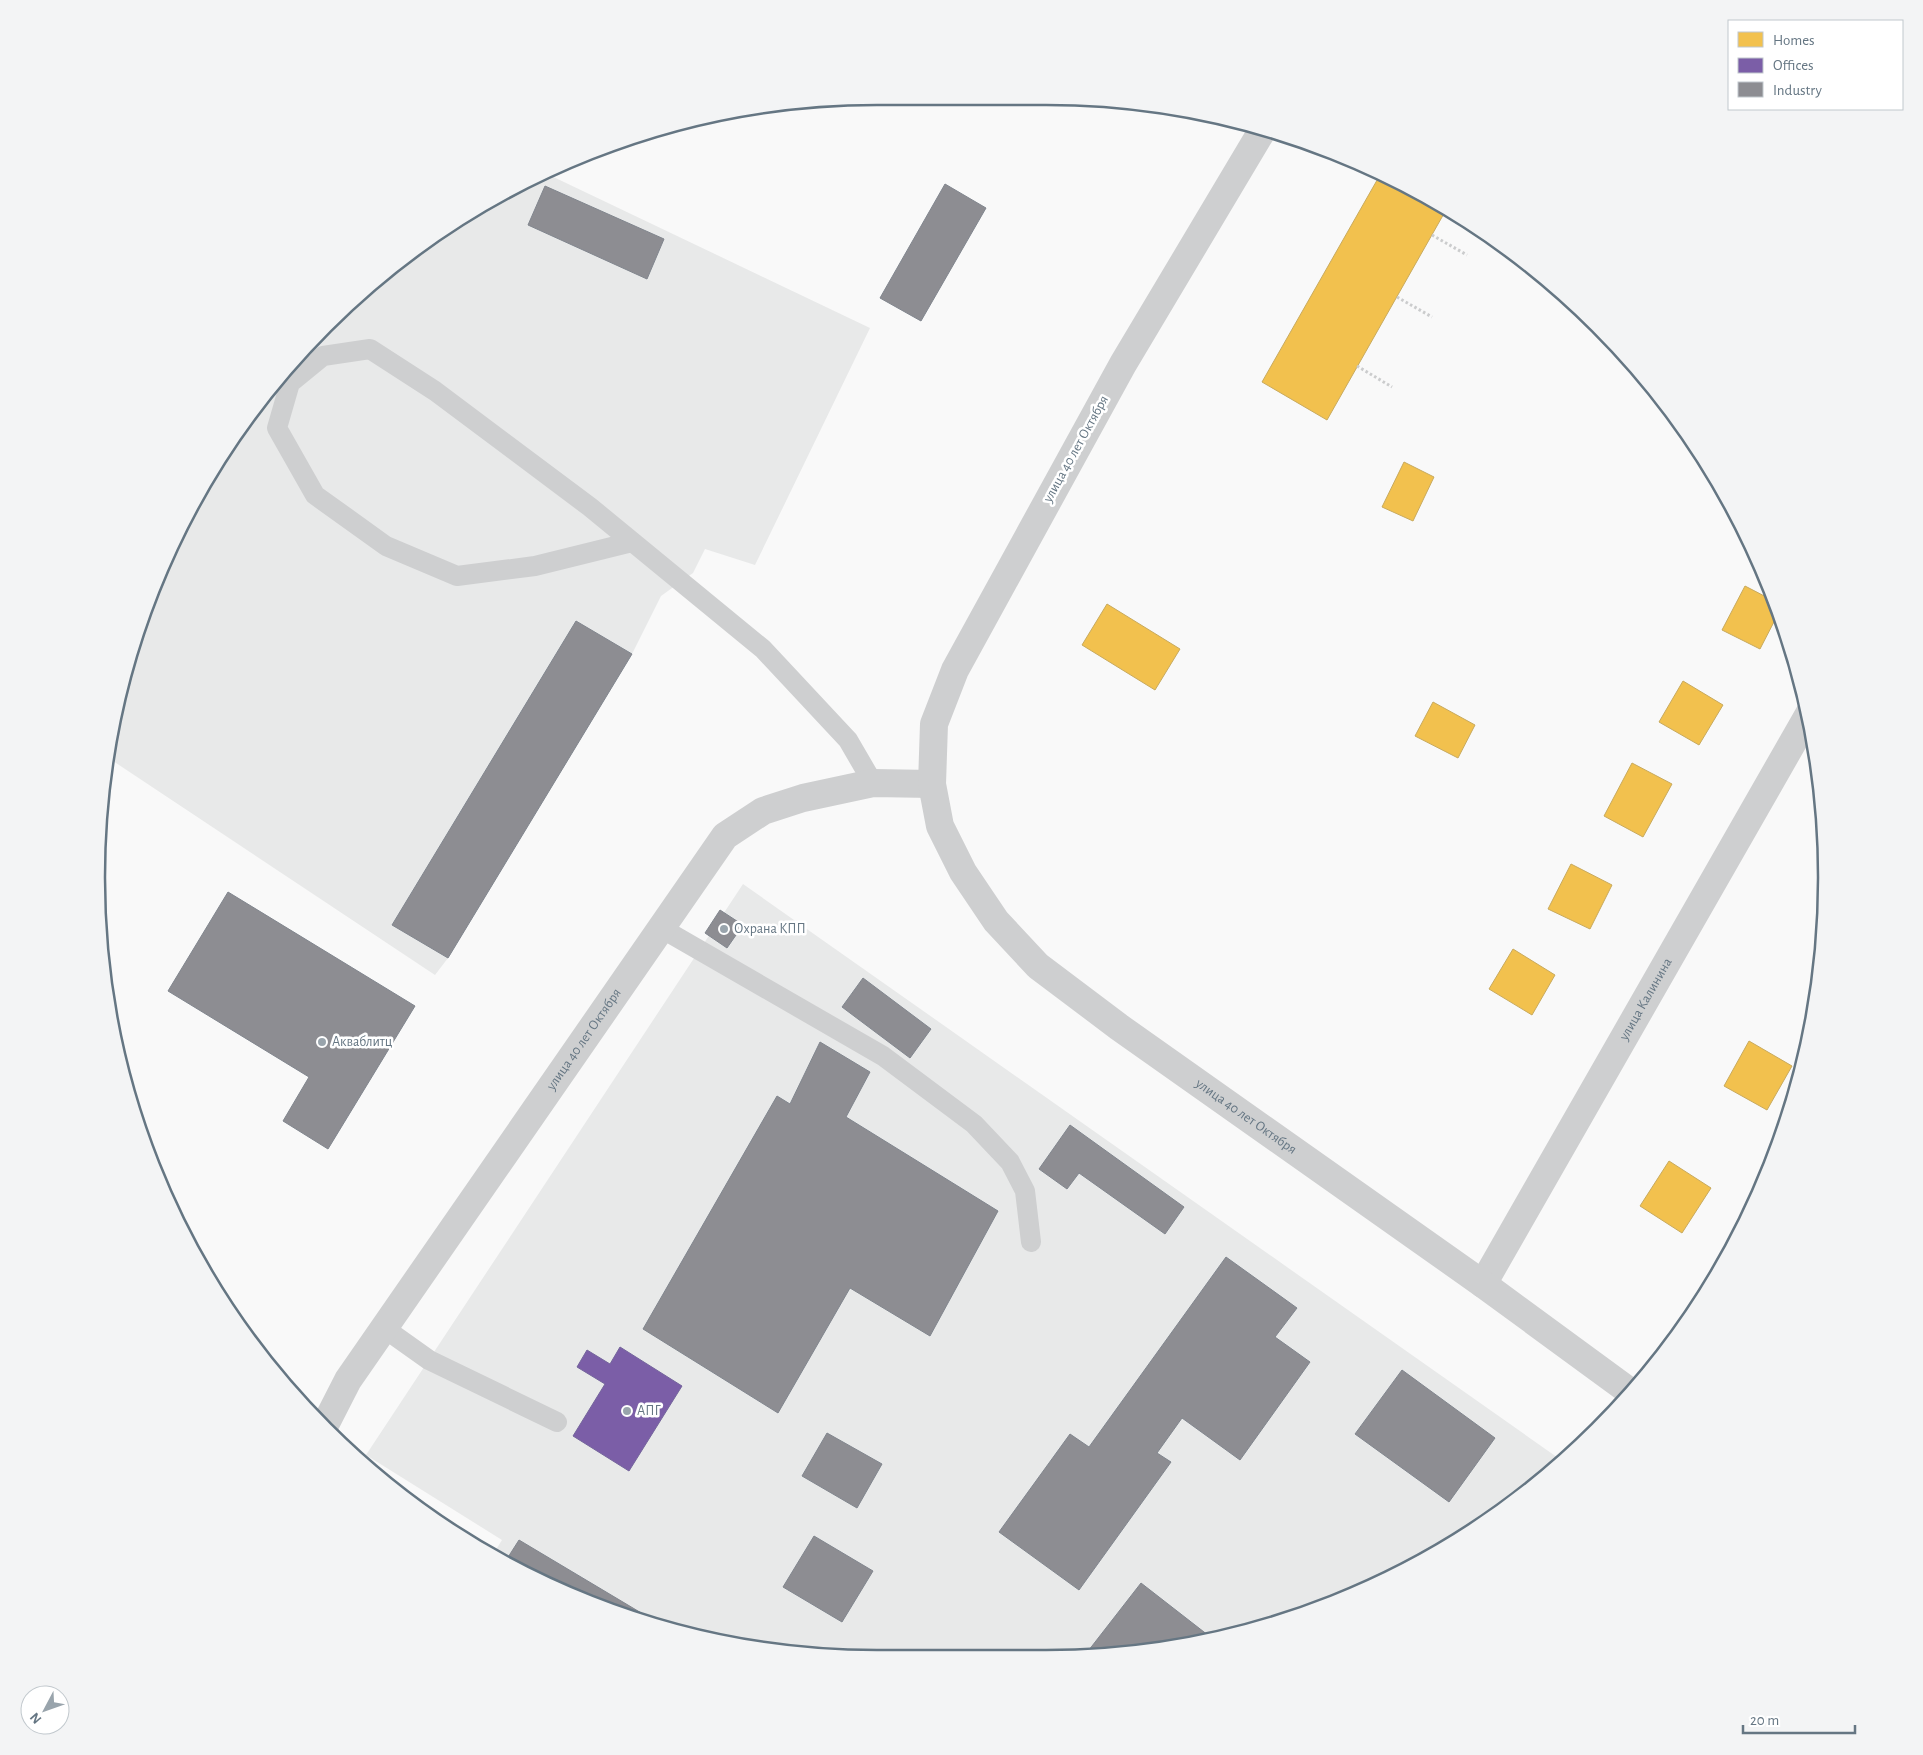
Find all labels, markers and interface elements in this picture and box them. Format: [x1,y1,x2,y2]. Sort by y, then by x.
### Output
legend [1728,20,1903,110]
text: Homes [1773,33,1815,48]
text: Offices [1773,58,1814,73]
text: Industry [1773,83,1822,98]
street label: улица 40 лет Октября [1040,393,1111,506]
place label: Охрана КПП [734,922,806,936]
marker: Охрана КПП [718,923,730,935]
street label: улица Калинина [1616,955,1675,1044]
street label: улица 40 лет Октября [544,986,624,1093]
place label: Акваблитц [332,1035,393,1049]
marker: Акваблитц [316,1036,328,1048]
street label: улица 40 лет Октября [1192,1076,1299,1157]
place label: АПГ [637,1404,661,1418]
marker: АПГ [621,1405,633,1417]
north arrow [20,1685,70,1735]
scale bar [1743,1702,1856,1734]
text: N [27,1710,44,1726]
text: 20 m [1750,1713,1779,1728]

